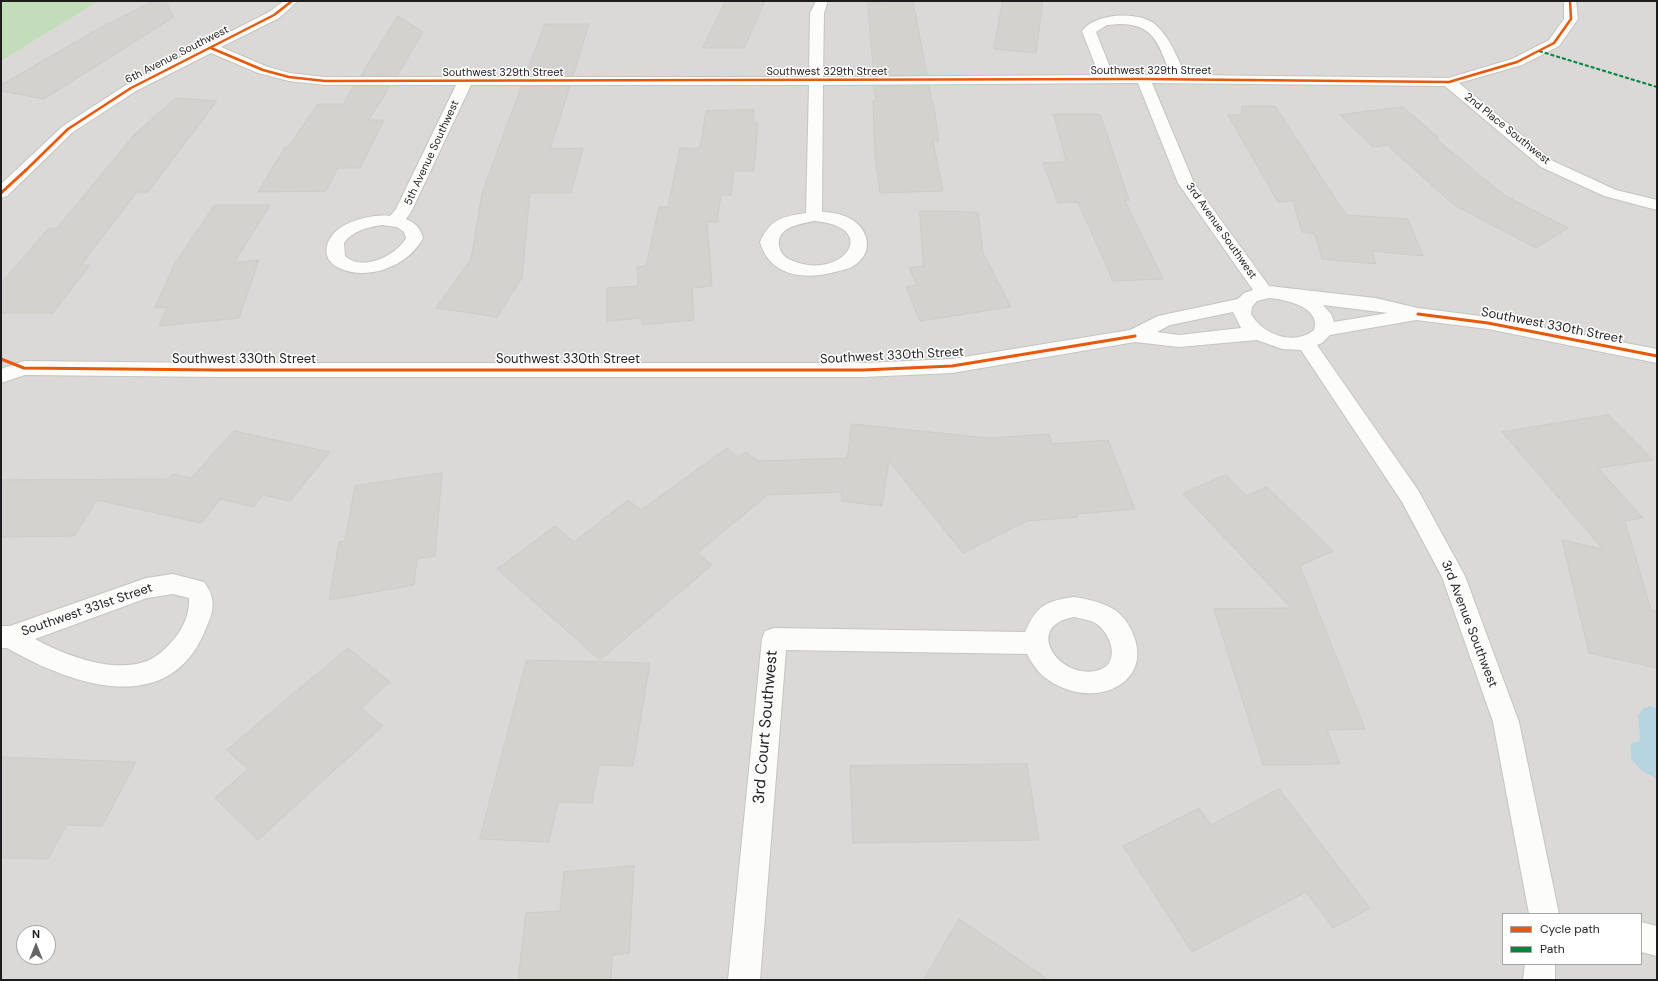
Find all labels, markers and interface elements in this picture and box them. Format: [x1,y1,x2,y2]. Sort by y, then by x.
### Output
street label: 6th Avenue Southwest [123,23,231,87]
street label: Southwest 329th Street [1090,64,1212,78]
street label: Southwest 329th Street [766,65,888,79]
street label: Southwest 329th Street [442,66,564,80]
street label: 2nd Place Southwest [1461,90,1553,168]
street label: 5th Avenue Southwest [402,98,462,208]
street label: 3rd Avenue Southwest [1183,180,1259,282]
street label: Southwest 330th Street [1480,305,1624,347]
street label: Southwest 330th Street [820,344,964,368]
street label: Southwest 330th Street [172,352,316,368]
street label: Southwest 330th Street [496,352,640,368]
street label: 3rd Avenue Southwest [1438,558,1500,690]
street label: Southwest 331st Street [19,580,155,640]
street label: 3rd Court Southwest [750,649,782,805]
legend [1502,913,1642,965]
text: Cycle path [1540,921,1600,937]
north arrow [16,925,56,965]
text: N [32,927,40,941]
text: Path [1540,941,1565,957]

